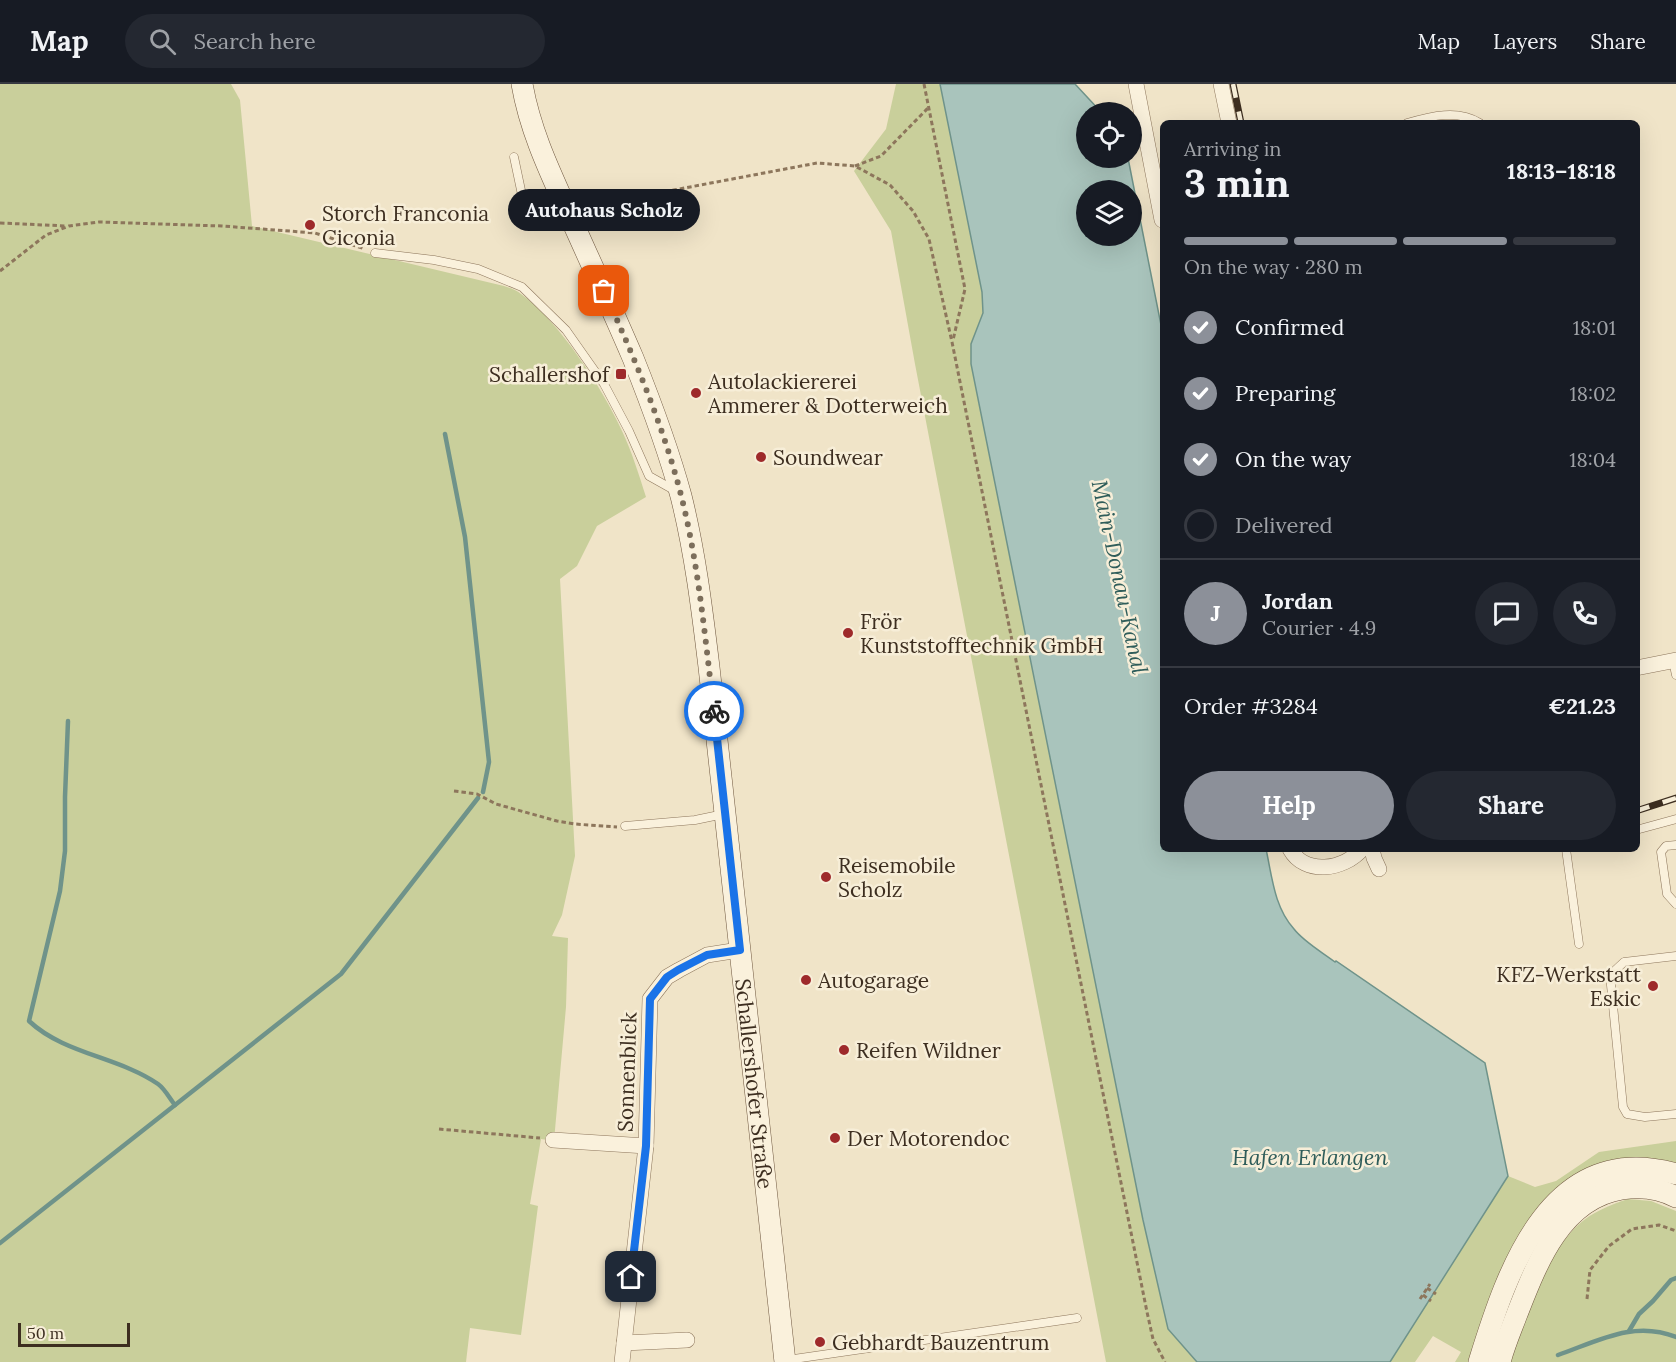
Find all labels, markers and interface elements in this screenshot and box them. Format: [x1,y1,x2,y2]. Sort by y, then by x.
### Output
search box [125,14,545,68]
text: Map [30,23,89,59]
icon: search [146,25,179,58]
text: Search here [194,27,316,55]
text: Map [1417,28,1460,55]
text: Layers [1493,28,1557,55]
text: Share [1590,28,1646,55]
map controls [1076,102,1142,246]
button: locate [1076,102,1142,168]
text: Arriving in [1184,136,1281,161]
text: 18:13–18:18 [1507,157,1616,185]
text: 3 min [1184,158,1290,208]
button: layers [1076,180,1142,246]
callout: Autohaus Scholz [508,189,700,231]
text: Autohaus Scholz [525,197,683,222]
place label: Storch Franconia Ciconia [322,200,489,251]
marker: Storch Franconia Ciconia [303,218,317,232]
text: On the way · 280 m [1184,254,1363,279]
pin [578,265,629,316]
icon: bag [587,274,620,307]
icon: check [1184,311,1217,344]
text: Confirmed [1235,313,1344,341]
text: 18:01 [1573,315,1616,340]
place label: Schallershof [489,361,611,388]
marker: Schallershof [614,367,628,381]
place label: Autolackiererei Ammerer & Dotterweich [707,368,948,419]
icon: check [1184,377,1217,410]
text: Preparing [1235,379,1335,407]
text: 18:02 [1569,381,1616,406]
marker: Autolackiererei Ammerer & Dotterweich [689,386,703,400]
icon: check [1184,443,1217,476]
place label: Soundwear [773,444,883,471]
text: On the way [1235,445,1351,473]
text: 18:04 [1569,447,1616,472]
marker: Soundwear [754,450,768,464]
water label: Main-Donau-Kanal [1086,477,1154,677]
text: Delivered [1235,511,1333,539]
button: chat [1475,582,1538,645]
button: phone [1553,582,1616,645]
text: Jordan [1262,587,1333,615]
text: J [1211,599,1220,627]
place label: Frör Kunststofftechnik GmbH [860,608,1103,659]
text: Courier · 4.9 [1262,615,1376,640]
marker: Frör Kunststofftechnik GmbH [841,626,855,640]
courier [684,681,744,741]
text: Order #3284 [1184,692,1318,720]
text: €21.23 [1548,692,1616,720]
icon: bike [698,695,731,728]
button: Help [1184,771,1394,840]
button: Share [1406,771,1616,840]
place label: Reisemobile Scholz [838,852,956,903]
marker: Reisemobile Scholz [819,870,833,884]
place label: KFZ-Werkstatt Eskic [1496,961,1642,1012]
place label: Autogarage [817,967,929,994]
marker: Autogarage [799,973,813,987]
street label: Schallershofer Straße [730,977,779,1190]
marker: KFZ-Werkstatt Eskic [1646,979,1660,993]
street label: Sonnenblick [611,1011,643,1132]
place label: Reifen Wildner [856,1037,1001,1064]
marker: Reifen Wildner [837,1043,851,1057]
place label: Der Motorendoc [847,1125,1010,1152]
marker: Der Motorendoc [828,1131,842,1145]
water label: Hafen Erlangen [1232,1143,1389,1171]
pin [605,1251,656,1302]
icon: home [614,1260,647,1293]
scale bar [18,1320,130,1348]
text: 50 m [27,1323,64,1343]
place label: Gebhardt Bauzentrum [832,1329,1050,1356]
marker: Gebhardt Bauzentrum [813,1335,827,1349]

